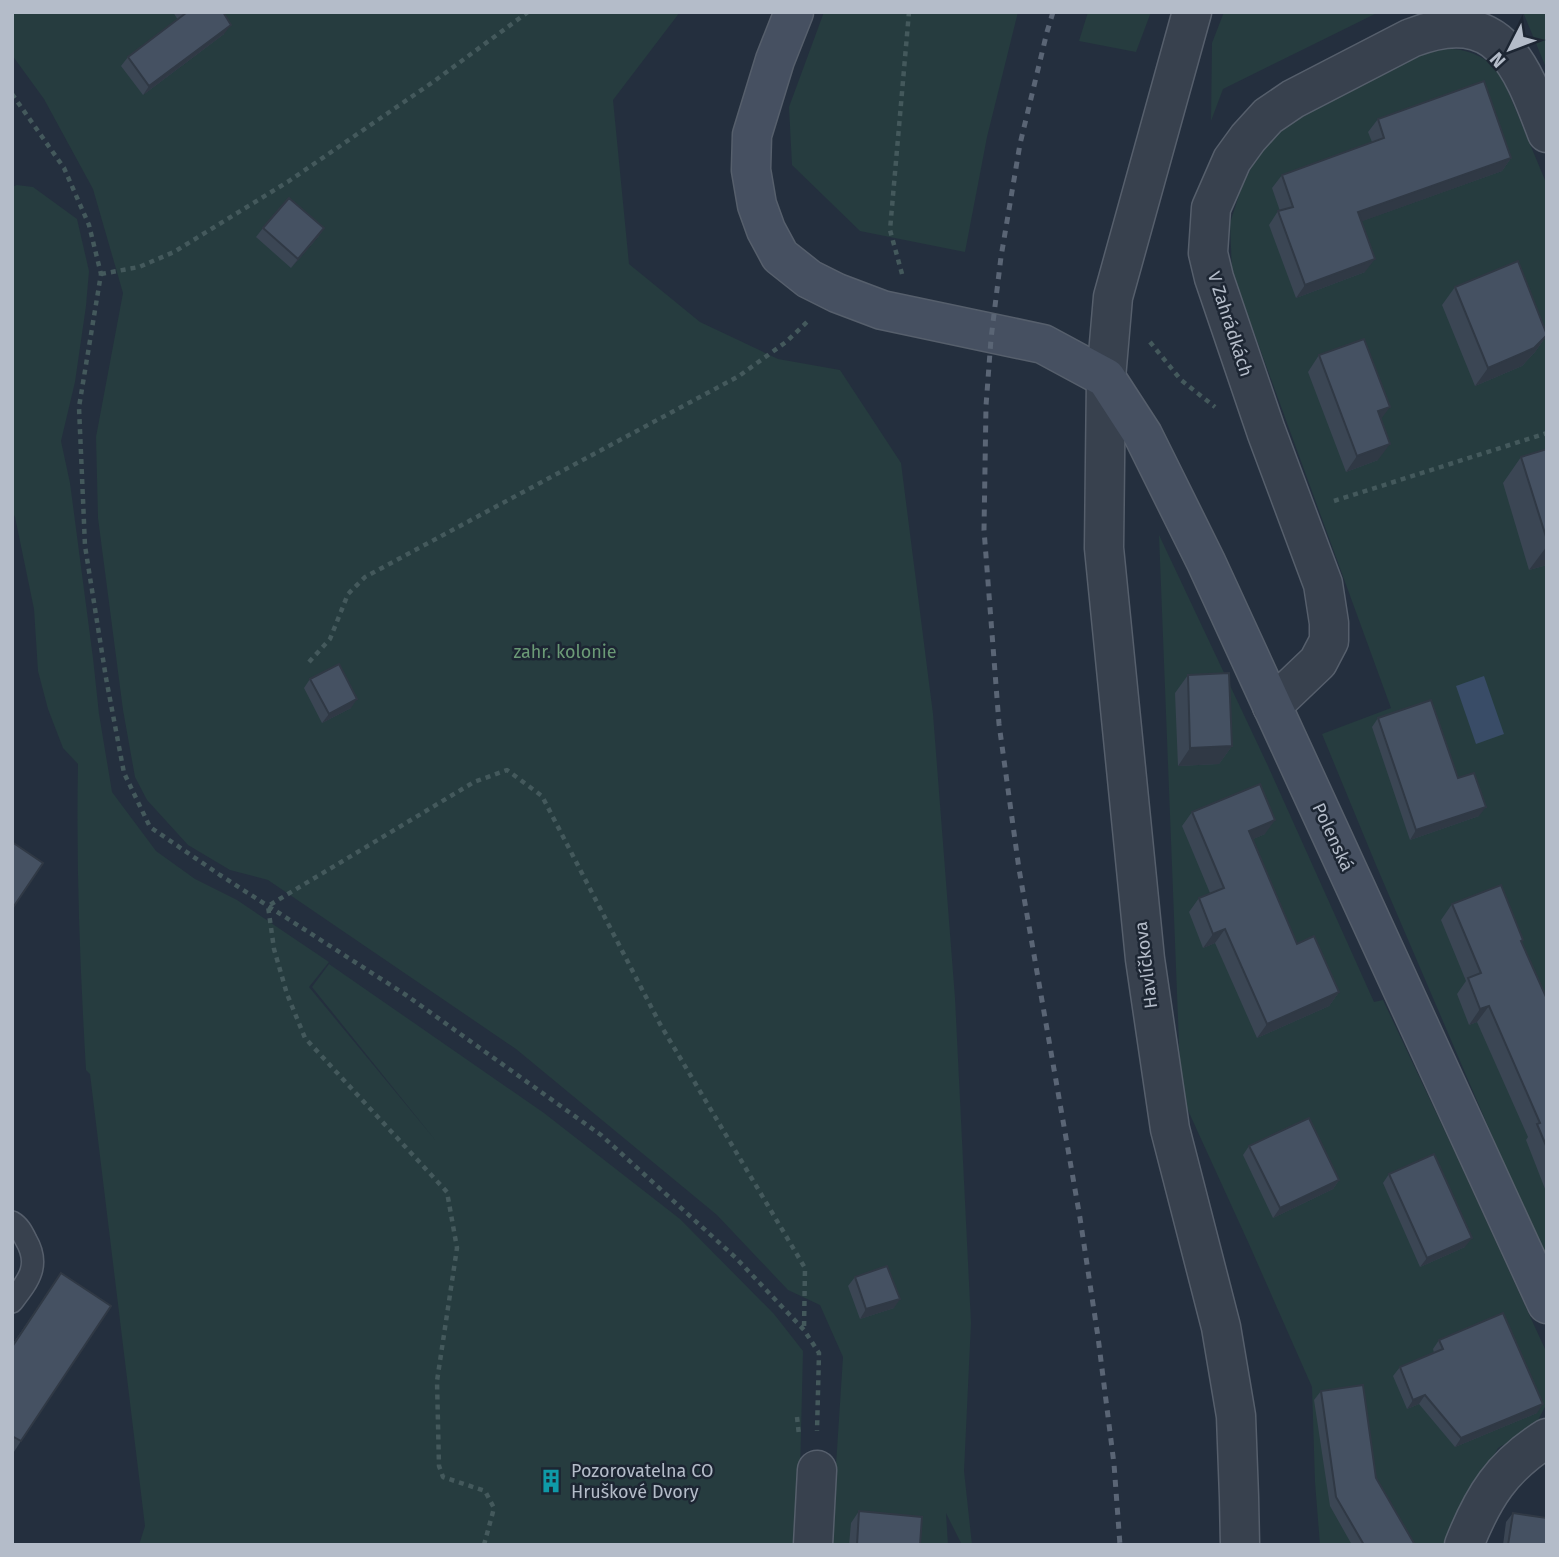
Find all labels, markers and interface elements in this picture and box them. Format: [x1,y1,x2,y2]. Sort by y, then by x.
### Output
north arrow [1475,14,1545,84]
text: N [1485,48,1511,72]
street label: V Zahrádkách [1203,269,1257,379]
park label: zahr. kolonie [513,641,617,663]
street label: Polenská [1308,799,1358,875]
street label: Havlíčkova [1130,920,1162,1010]
place label: Pozorovatelna CO Hruškové Dvory [571,1460,713,1503]
building icon: Pozorovatelna CO Hruškové Dvory [537,1467,565,1495]

